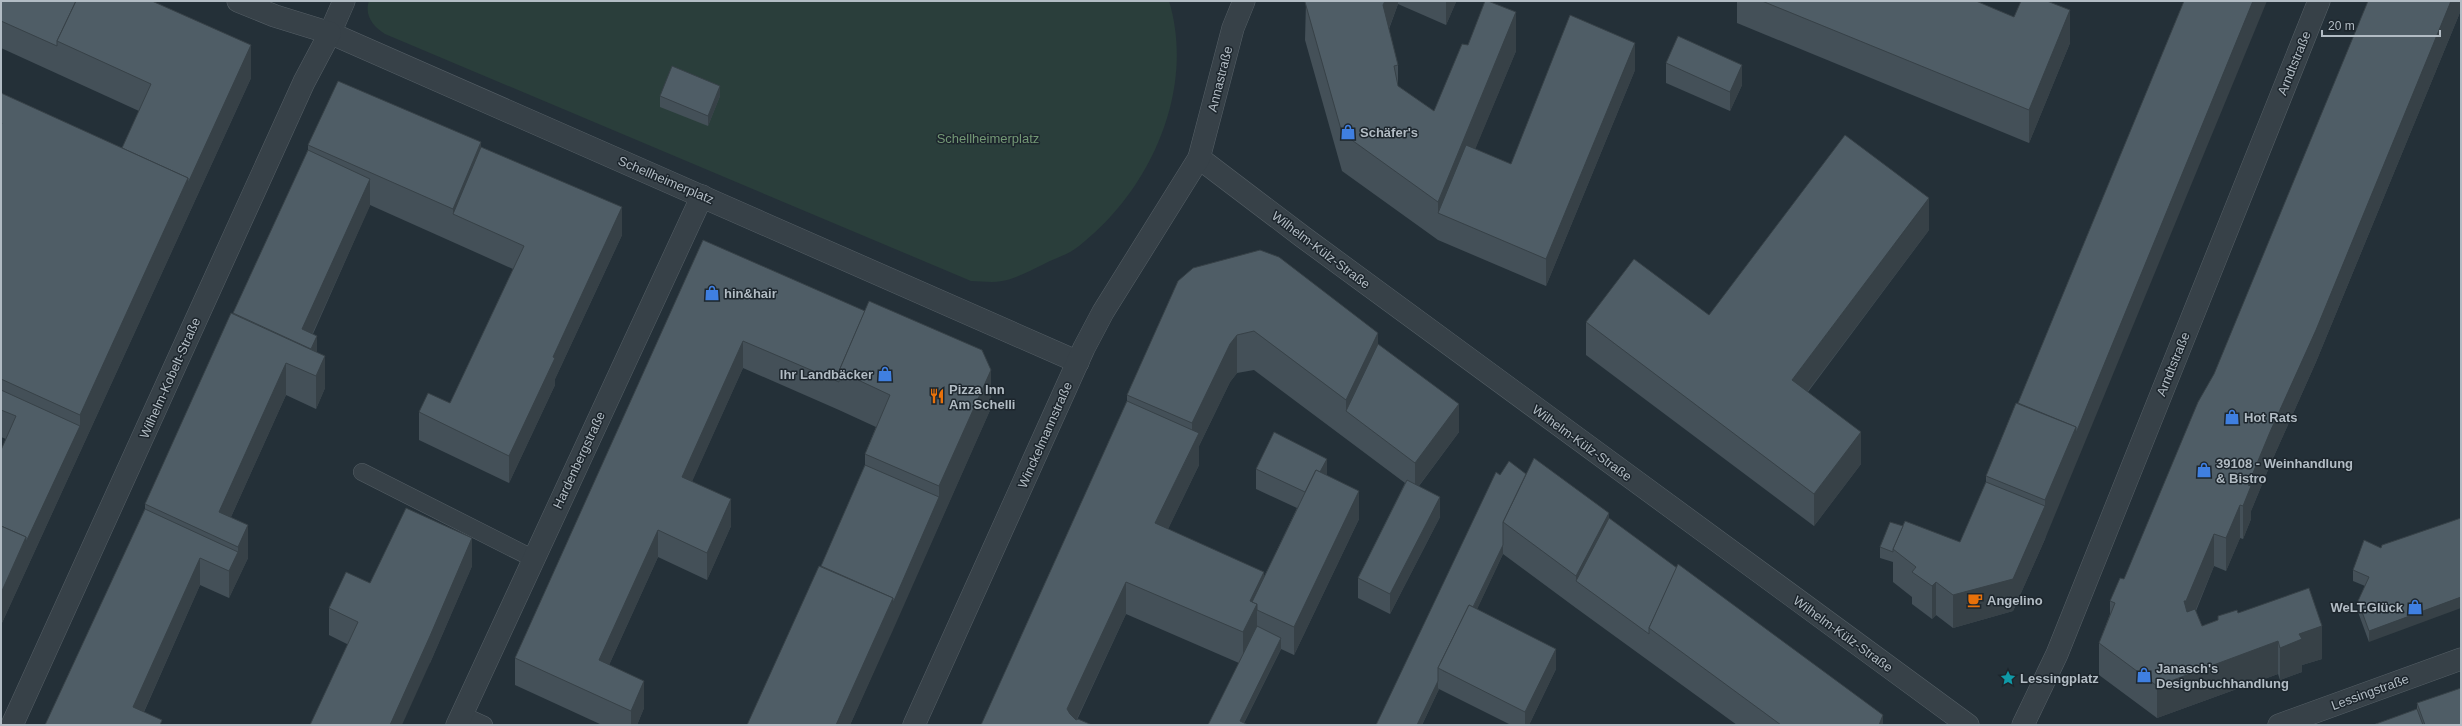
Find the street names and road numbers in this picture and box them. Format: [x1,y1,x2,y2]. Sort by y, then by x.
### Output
street label: Arndtstraße [2274,29,2314,97]
street label: Annastraße [1205,45,1235,113]
street label: Schellheimerplatz [616,153,716,207]
street label: Wilhelm-Külz-Straße [1269,208,1373,292]
street label: Wilhelm-Kobelt-Straße [137,315,203,441]
street label: Arndtstraße [2153,330,2193,398]
street label: Winckelmannstraße [1015,379,1075,491]
street label: Wilhelm-Külz-Straße [1529,402,1635,484]
street label: Hardenbergstraße [550,409,608,511]
street label: Wilhelm-Külz-Straße [1790,593,1896,675]
street label: Lessingstraße [2329,671,2411,713]

